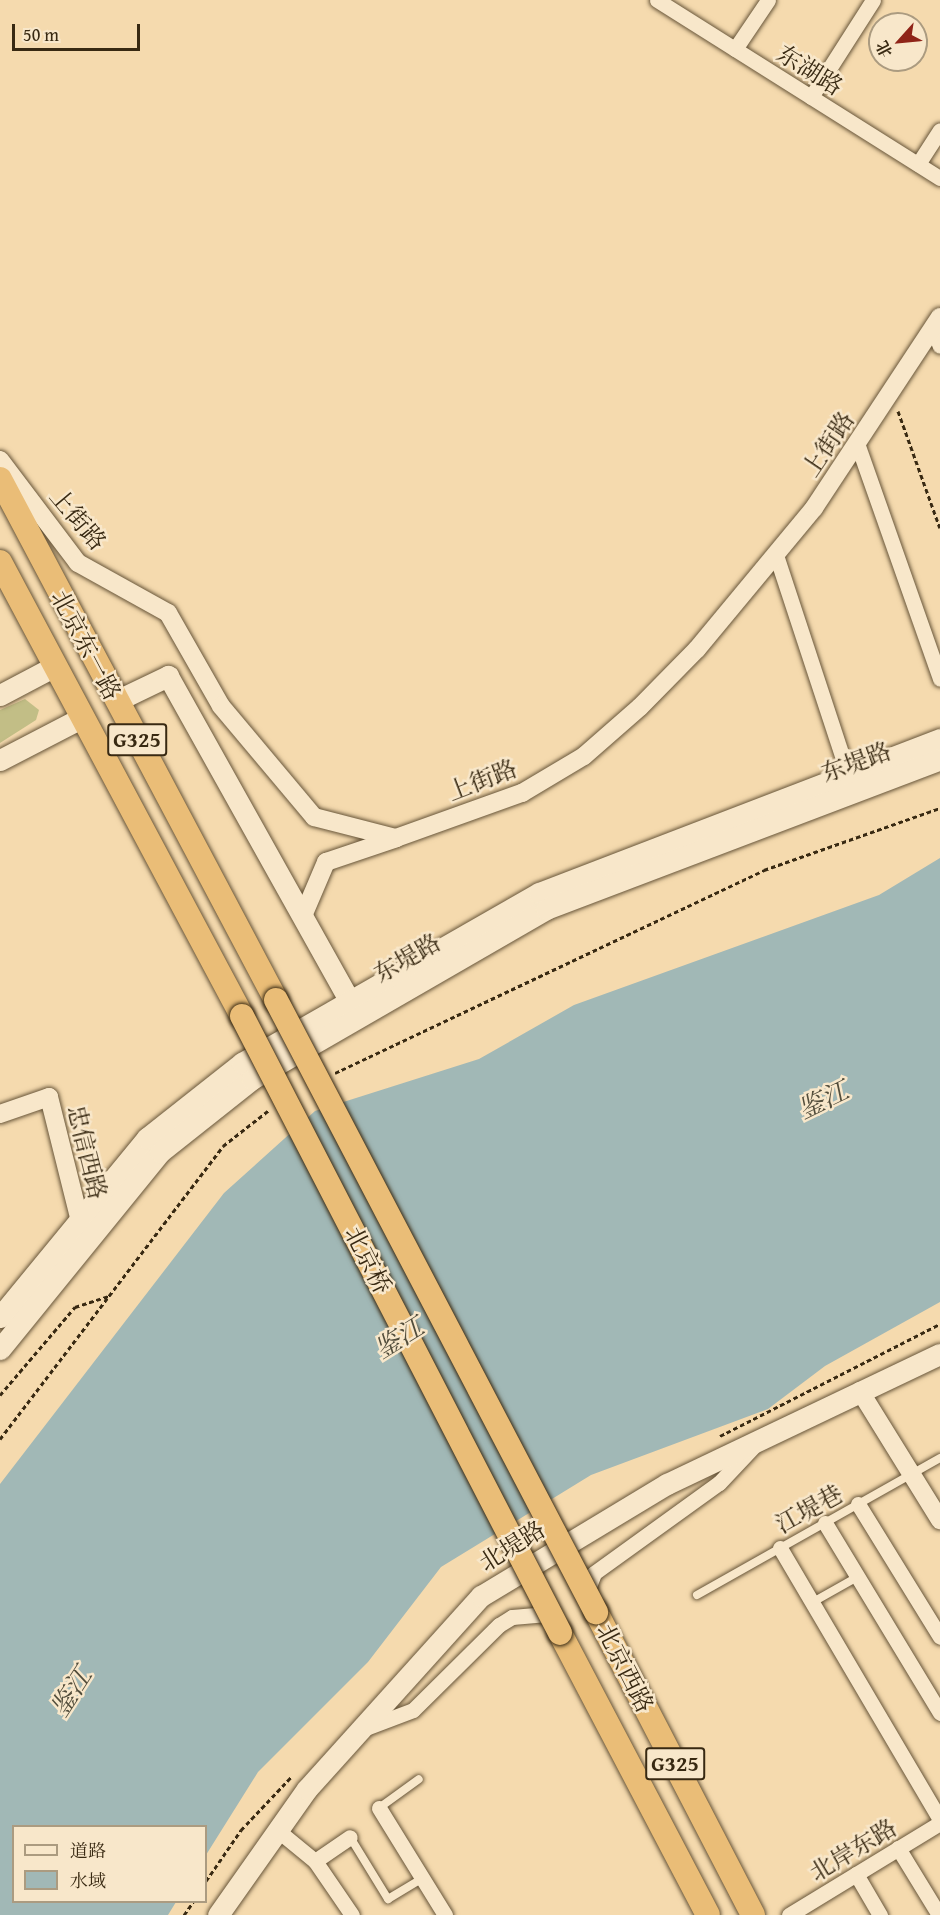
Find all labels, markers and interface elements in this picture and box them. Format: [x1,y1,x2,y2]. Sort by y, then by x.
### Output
scale bar [15,12,142,50]
north arrow [868,12,928,72]
text: 50 m [23,21,59,48]
text: 北 [869,37,898,62]
street label: 东湖路 [772,39,848,101]
street label: 上街路 [796,406,860,482]
street label: 上街路 [44,482,112,556]
street label: 北京东一路 [45,585,127,705]
road number: G325 [107,721,167,759]
street label: 东堤路 [817,736,895,788]
street label: 上街路 [443,754,521,806]
street label: 东堤路 [369,928,445,988]
water label: 鉴江 [793,1075,853,1125]
street label: 忠信西路 [61,1102,113,1202]
street label: 北京桥 [339,1221,397,1299]
water label: 鉴江 [369,1311,429,1365]
street label: 江堤巷 [771,1479,847,1539]
street label: 北堤路 [474,1515,550,1577]
street label: 北京西路 [590,1619,660,1717]
water label: 鉴江 [44,1662,98,1722]
road number: G325 [645,1745,705,1783]
street label: 北岸东路 [804,1813,902,1887]
legend [12,1825,207,1903]
text: 道路 [70,1837,106,1864]
text: 水域 [70,1867,106,1894]

